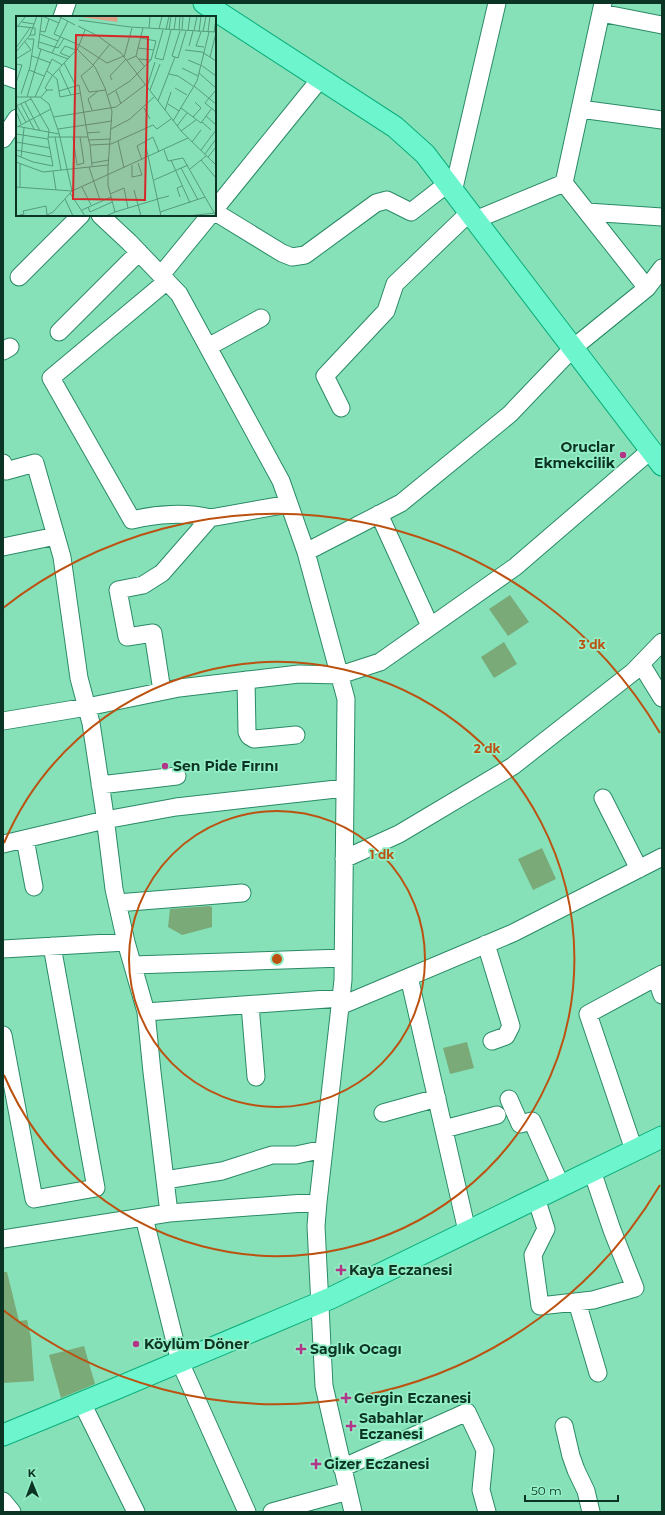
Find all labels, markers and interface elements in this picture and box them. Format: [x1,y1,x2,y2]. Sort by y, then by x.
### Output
inset map [16,16,216,216]
place label: Oruclar Ekmekcilik [534,438,616,472]
marker: Oruclar Ekmekcilik [618,450,628,460]
text: 3 dk [578,637,605,652]
text: 2 dk [474,741,500,756]
place label: Sen Pide Fırını [173,757,278,775]
marker: Sen Pide Fırını [160,761,170,771]
text: 1 dk [370,847,394,862]
centre of rings [270,952,284,966]
place label: Kaya Eczanesi [349,1261,452,1279]
marker: Kaya Eczanesi [336,1265,346,1275]
place label: Köylüm Döner [144,1335,249,1353]
marker: Köylüm Döner [131,1339,141,1349]
place label: Saglık Ocagı [310,1340,402,1358]
marker: Saglık Ocagı [295,1343,307,1355]
place label: Gergin Eczanesi [354,1389,471,1407]
marker: Gergin Eczanesi [341,1393,351,1403]
place label: Sabahlar Eczanesi [359,1409,423,1443]
marker: Sabahlar Eczanesi [346,1421,356,1431]
place label: Gizer Eczanesi [324,1455,429,1473]
marker: Gizer Eczanesi [311,1459,321,1469]
north arrow [12,1463,52,1503]
text: K [28,1466,37,1480]
scale bar [525,1477,618,1503]
text: 50 m [531,1483,562,1498]

